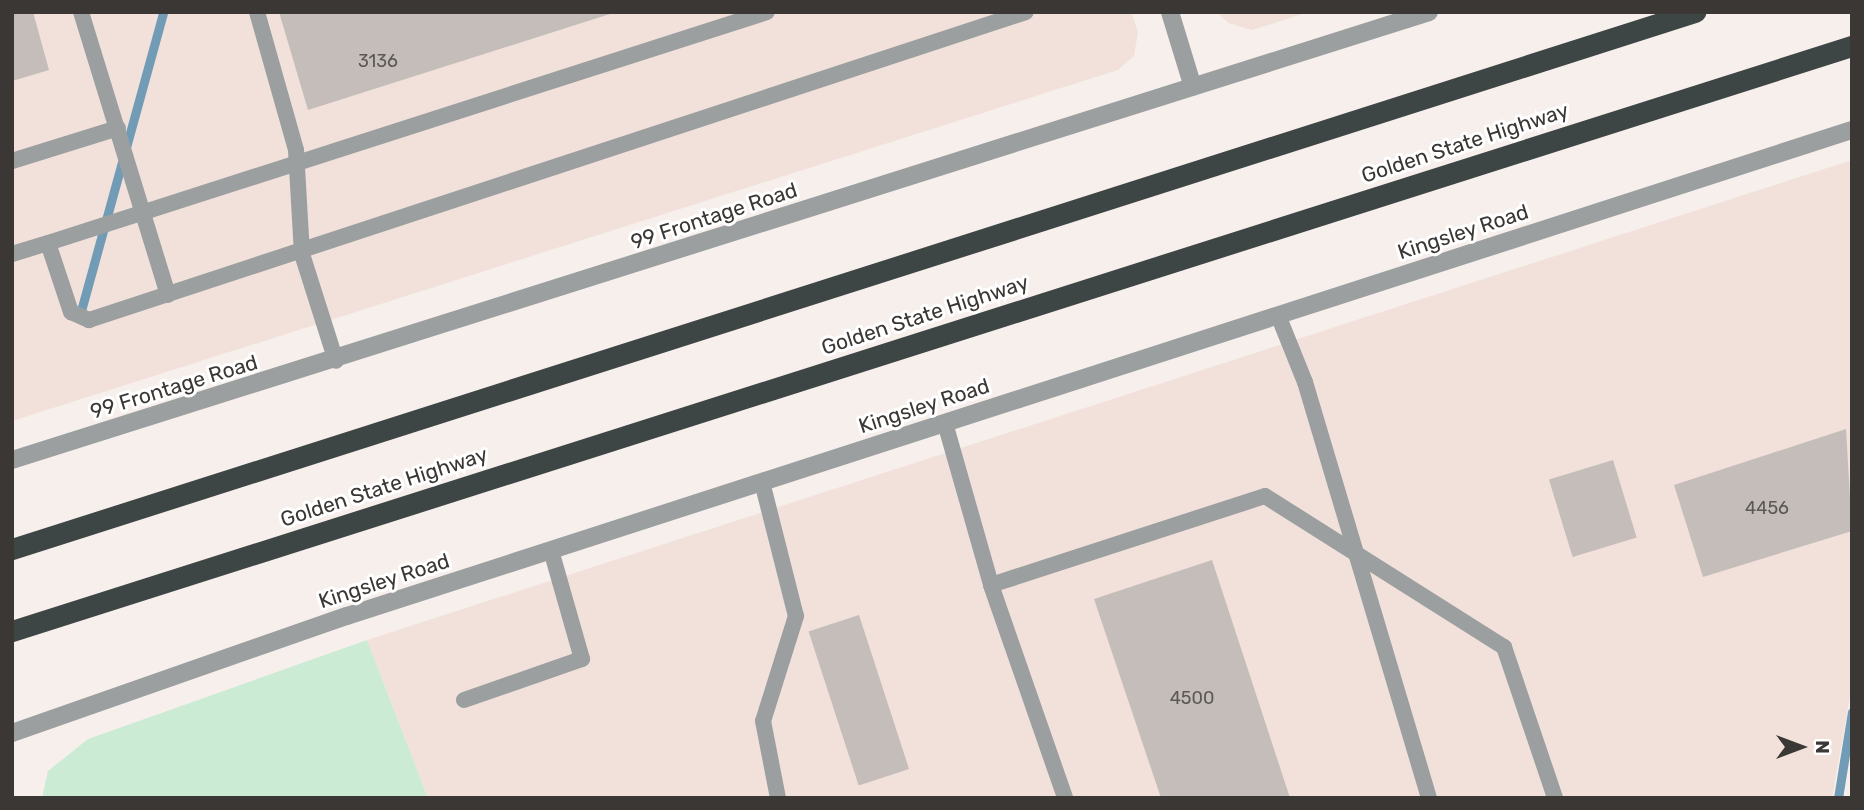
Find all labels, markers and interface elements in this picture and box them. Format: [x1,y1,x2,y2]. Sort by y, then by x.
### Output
house number: 3136 [358,50,398,72]
street label: Golden State Highway [1358,98,1572,188]
street label: 99 Frontage Road [628,177,800,255]
street label: Kingsley Road [1394,199,1532,265]
street label: Golden State Highway [818,270,1032,360]
street label: 99 Frontage Road [87,350,261,424]
street label: Kingsley Road [855,373,993,439]
street label: Golden State Highway [277,442,491,532]
house number: 4456 [1745,497,1789,519]
street label: Kingsley Road [315,548,453,614]
house number: 4500 [1170,687,1214,709]
north arrow [1766,712,1836,782]
text: N [1811,740,1834,754]

